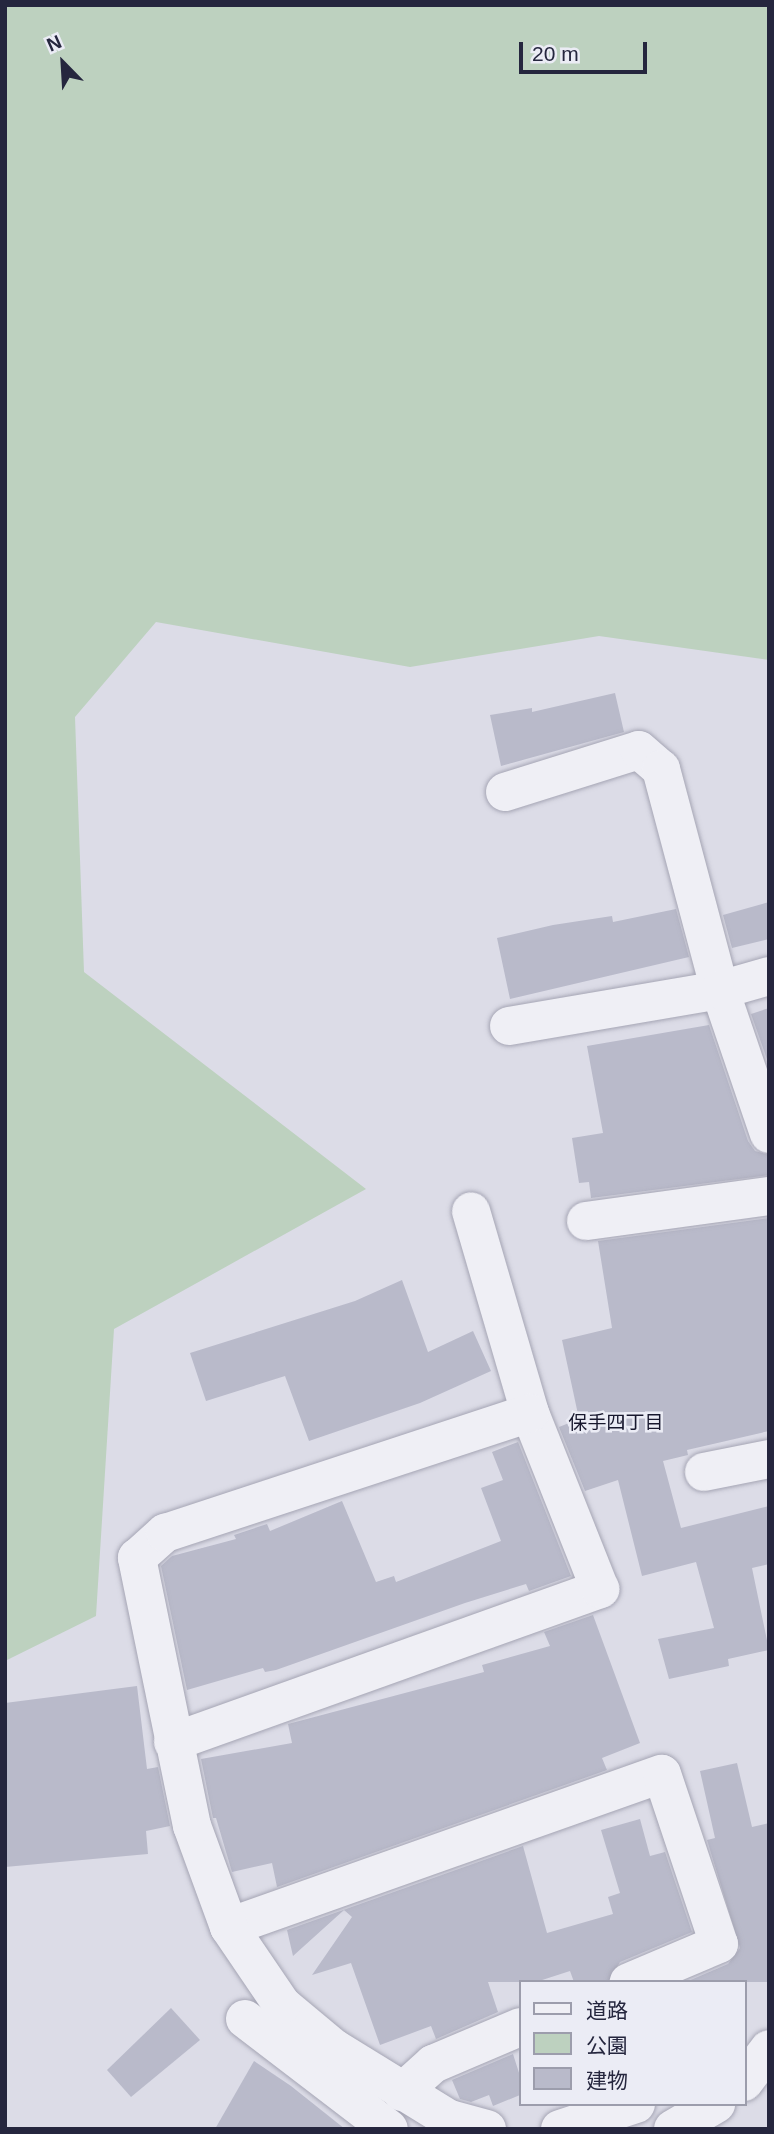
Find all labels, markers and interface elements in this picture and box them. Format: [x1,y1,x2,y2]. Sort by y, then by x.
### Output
north arrow [28,28,98,98]
scale bar [522,28,650,72]
text: N [44,31,65,56]
text: 20 m [532,42,579,65]
district label: 保手四丁目 [569,1412,663,1434]
legend [518,1980,746,2106]
text: 道路 [586,1999,628,2022]
text: 公園 [586,2034,628,2057]
text: 建物 [586,2069,628,2092]

